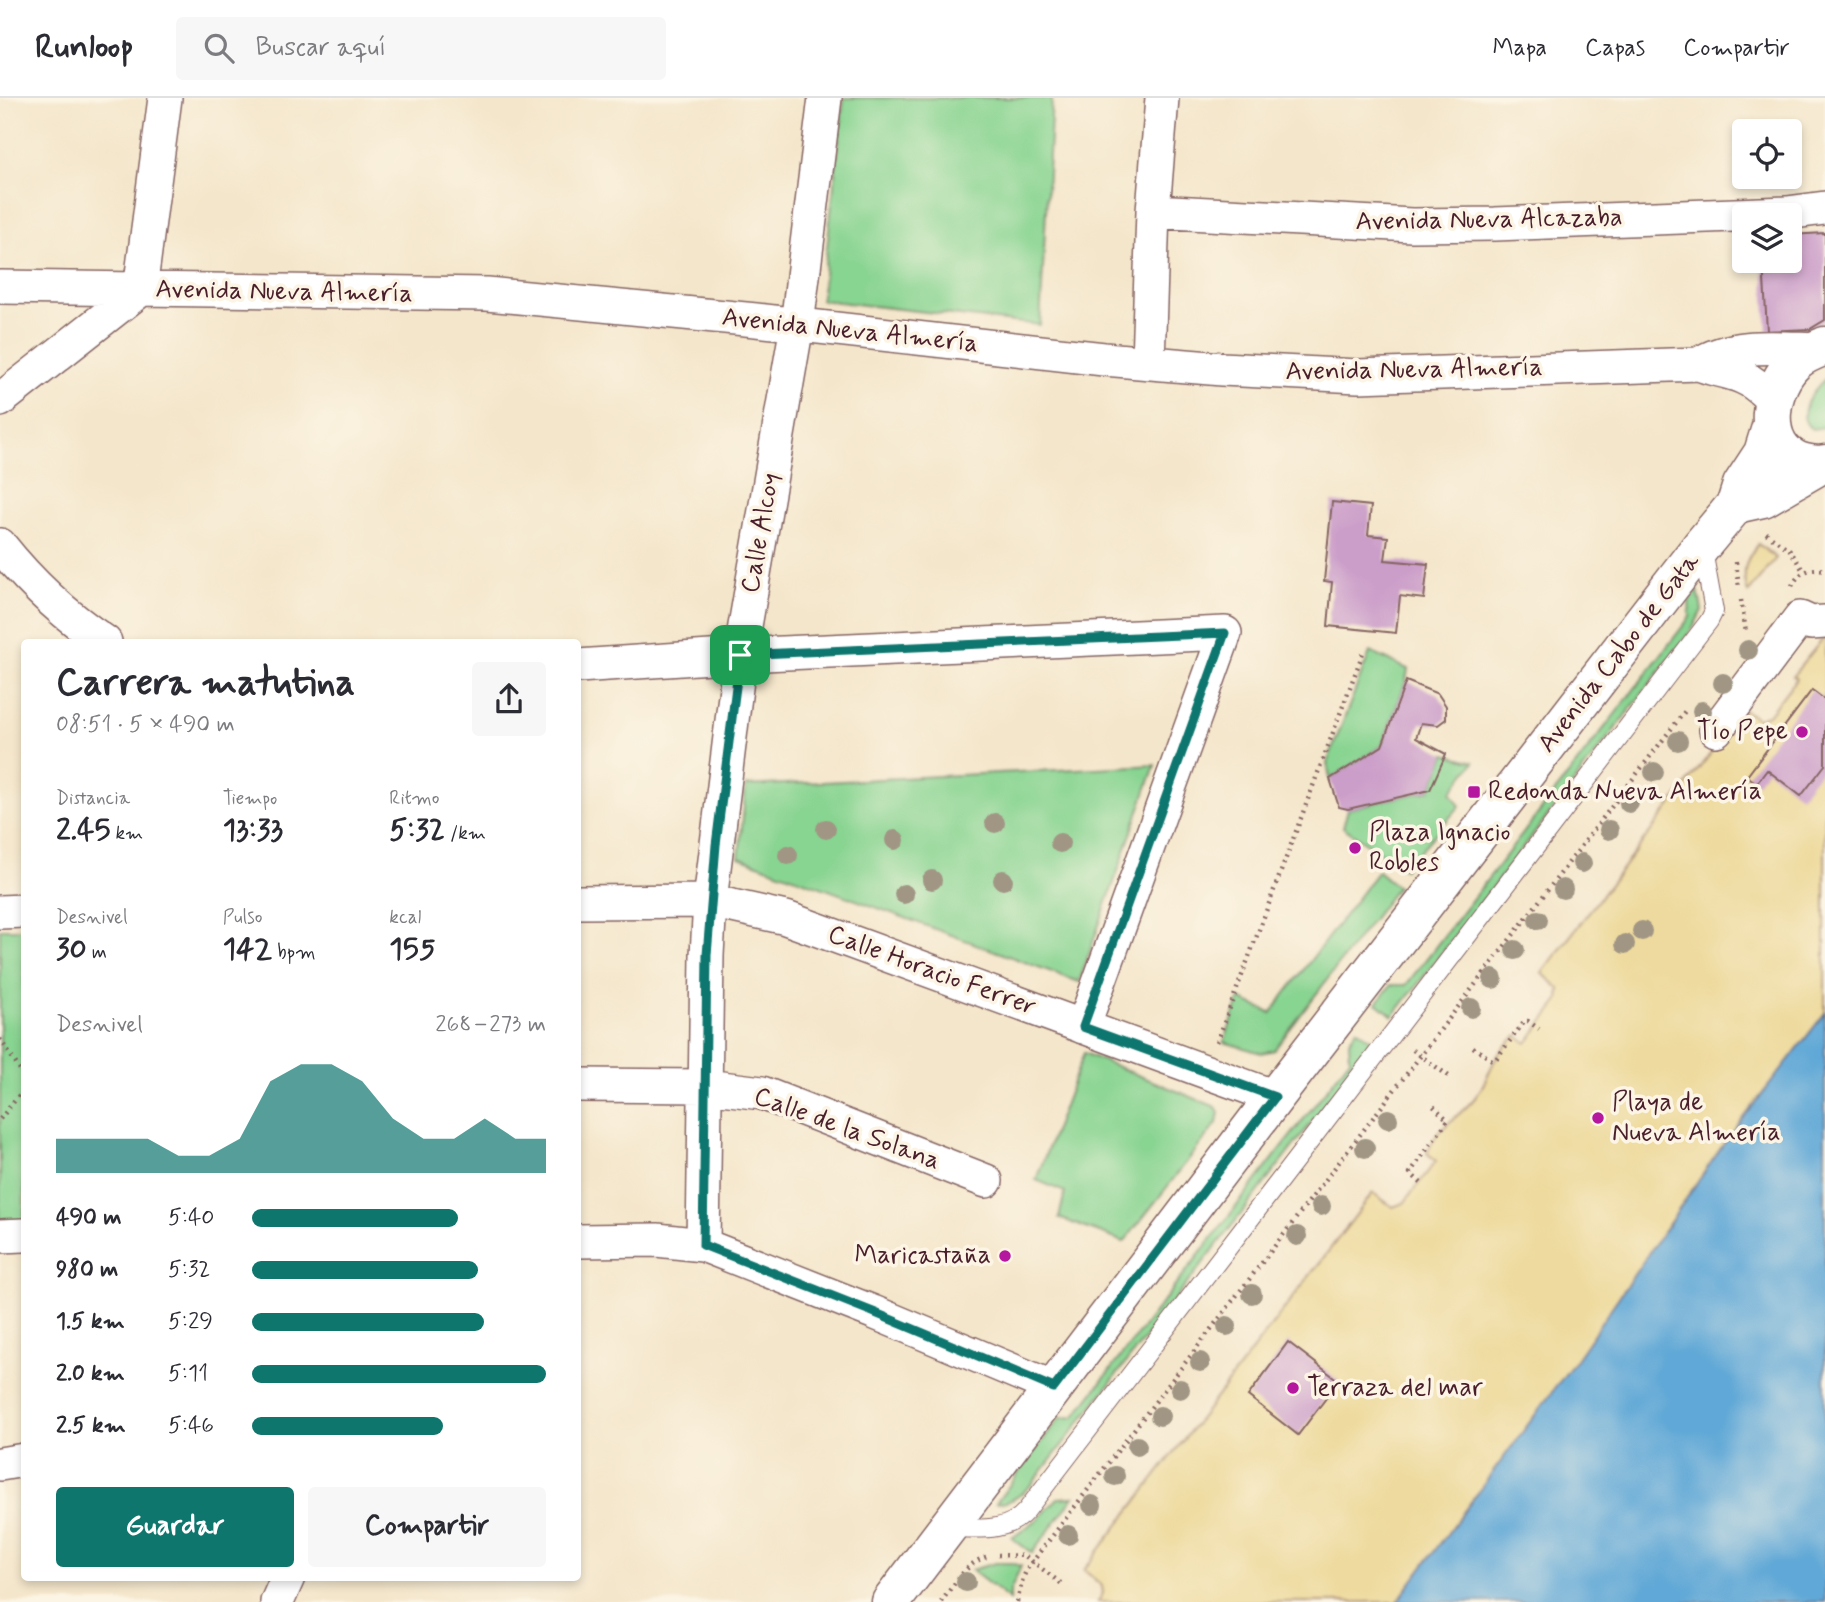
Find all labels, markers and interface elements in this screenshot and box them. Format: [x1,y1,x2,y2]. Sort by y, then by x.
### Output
search box [176,17,666,80]
text: Runloop [35,26,134,70]
icon: search [200,29,238,67]
text: Buscar aquí [256,31,386,65]
text: Mapa [1492,33,1547,64]
text: Capas [1585,33,1645,64]
text: Compartir [1683,33,1790,64]
map controls [1732,119,1802,273]
button: locate [1732,119,1802,189]
street label: Avenida Nueva Alcazaba [1355,201,1623,239]
button: layers [1732,203,1802,273]
street label: Avenida Nueva Almería [155,273,413,311]
street label: Avenida Nueva Almería [720,301,980,361]
street label: Avenida Nueva Almería [1285,351,1543,389]
street label: Calle Alcoy [734,470,788,596]
street label: Avenida Cabo de Gata [1530,546,1708,760]
pin [710,625,770,685]
icon: arrive [721,636,759,674]
text: Carrera matutina [56,659,355,708]
button: share [472,662,546,736]
text: 08:51 · 5 × 490 m [56,710,235,740]
place label: Tío Pepe [1697,715,1788,749]
marker: Tío Pepe [1794,724,1810,740]
place label: Redonda Nueva Almería [1488,775,1762,809]
marker: Redonda Nueva Almería [1466,784,1482,800]
text: Distancia [56,786,130,811]
text: Tiempo [223,786,277,811]
text: Ritmo [389,786,440,811]
text: 2.45 [56,811,110,850]
text: 13:33 [223,811,283,850]
text: 5:32 [389,811,445,850]
place label: Plaza Ignacio Robles [1369,816,1511,880]
text: km [110,821,143,846]
text: /km [445,821,486,846]
marker: Plaza Ignacio Robles [1347,840,1363,856]
text: Desnivel [56,905,128,930]
text: Pulso [223,905,262,930]
text: kcal [389,905,421,930]
street label: Calle Horacio Ferrer [823,918,1041,1024]
text: 30 [56,930,87,969]
text: 142 [223,930,272,969]
text: 155 [389,930,435,969]
text: m [87,940,107,965]
text: bpm [272,940,316,965]
text: Desnivel [56,1010,143,1040]
text: 268–273 m [435,1010,546,1040]
street label: Calle de la Solana [749,1080,945,1178]
place label: Playa de Nueva Almería [1612,1086,1781,1150]
marker: Playa de Nueva Almería [1590,1110,1606,1126]
text: 490 m [56,1203,121,1233]
text: 5:40 [168,1203,214,1233]
place label: Maricastaña [854,1239,991,1273]
marker: Maricastaña [997,1248,1013,1264]
text: 980 m [56,1255,118,1285]
text: 5:32 [168,1255,210,1285]
text: 1.5 km [56,1307,125,1337]
text: 5:29 [168,1307,213,1337]
text: 2.0 km [56,1359,125,1389]
text: 5:11 [168,1359,208,1389]
place label: Terraza del mar [1307,1371,1483,1405]
marker: Terraza del mar [1285,1380,1301,1396]
text: 2.5 km [56,1411,126,1441]
text: 5:46 [168,1411,214,1441]
button: Guardar [56,1487,294,1567]
button: Compartir [308,1487,546,1567]

